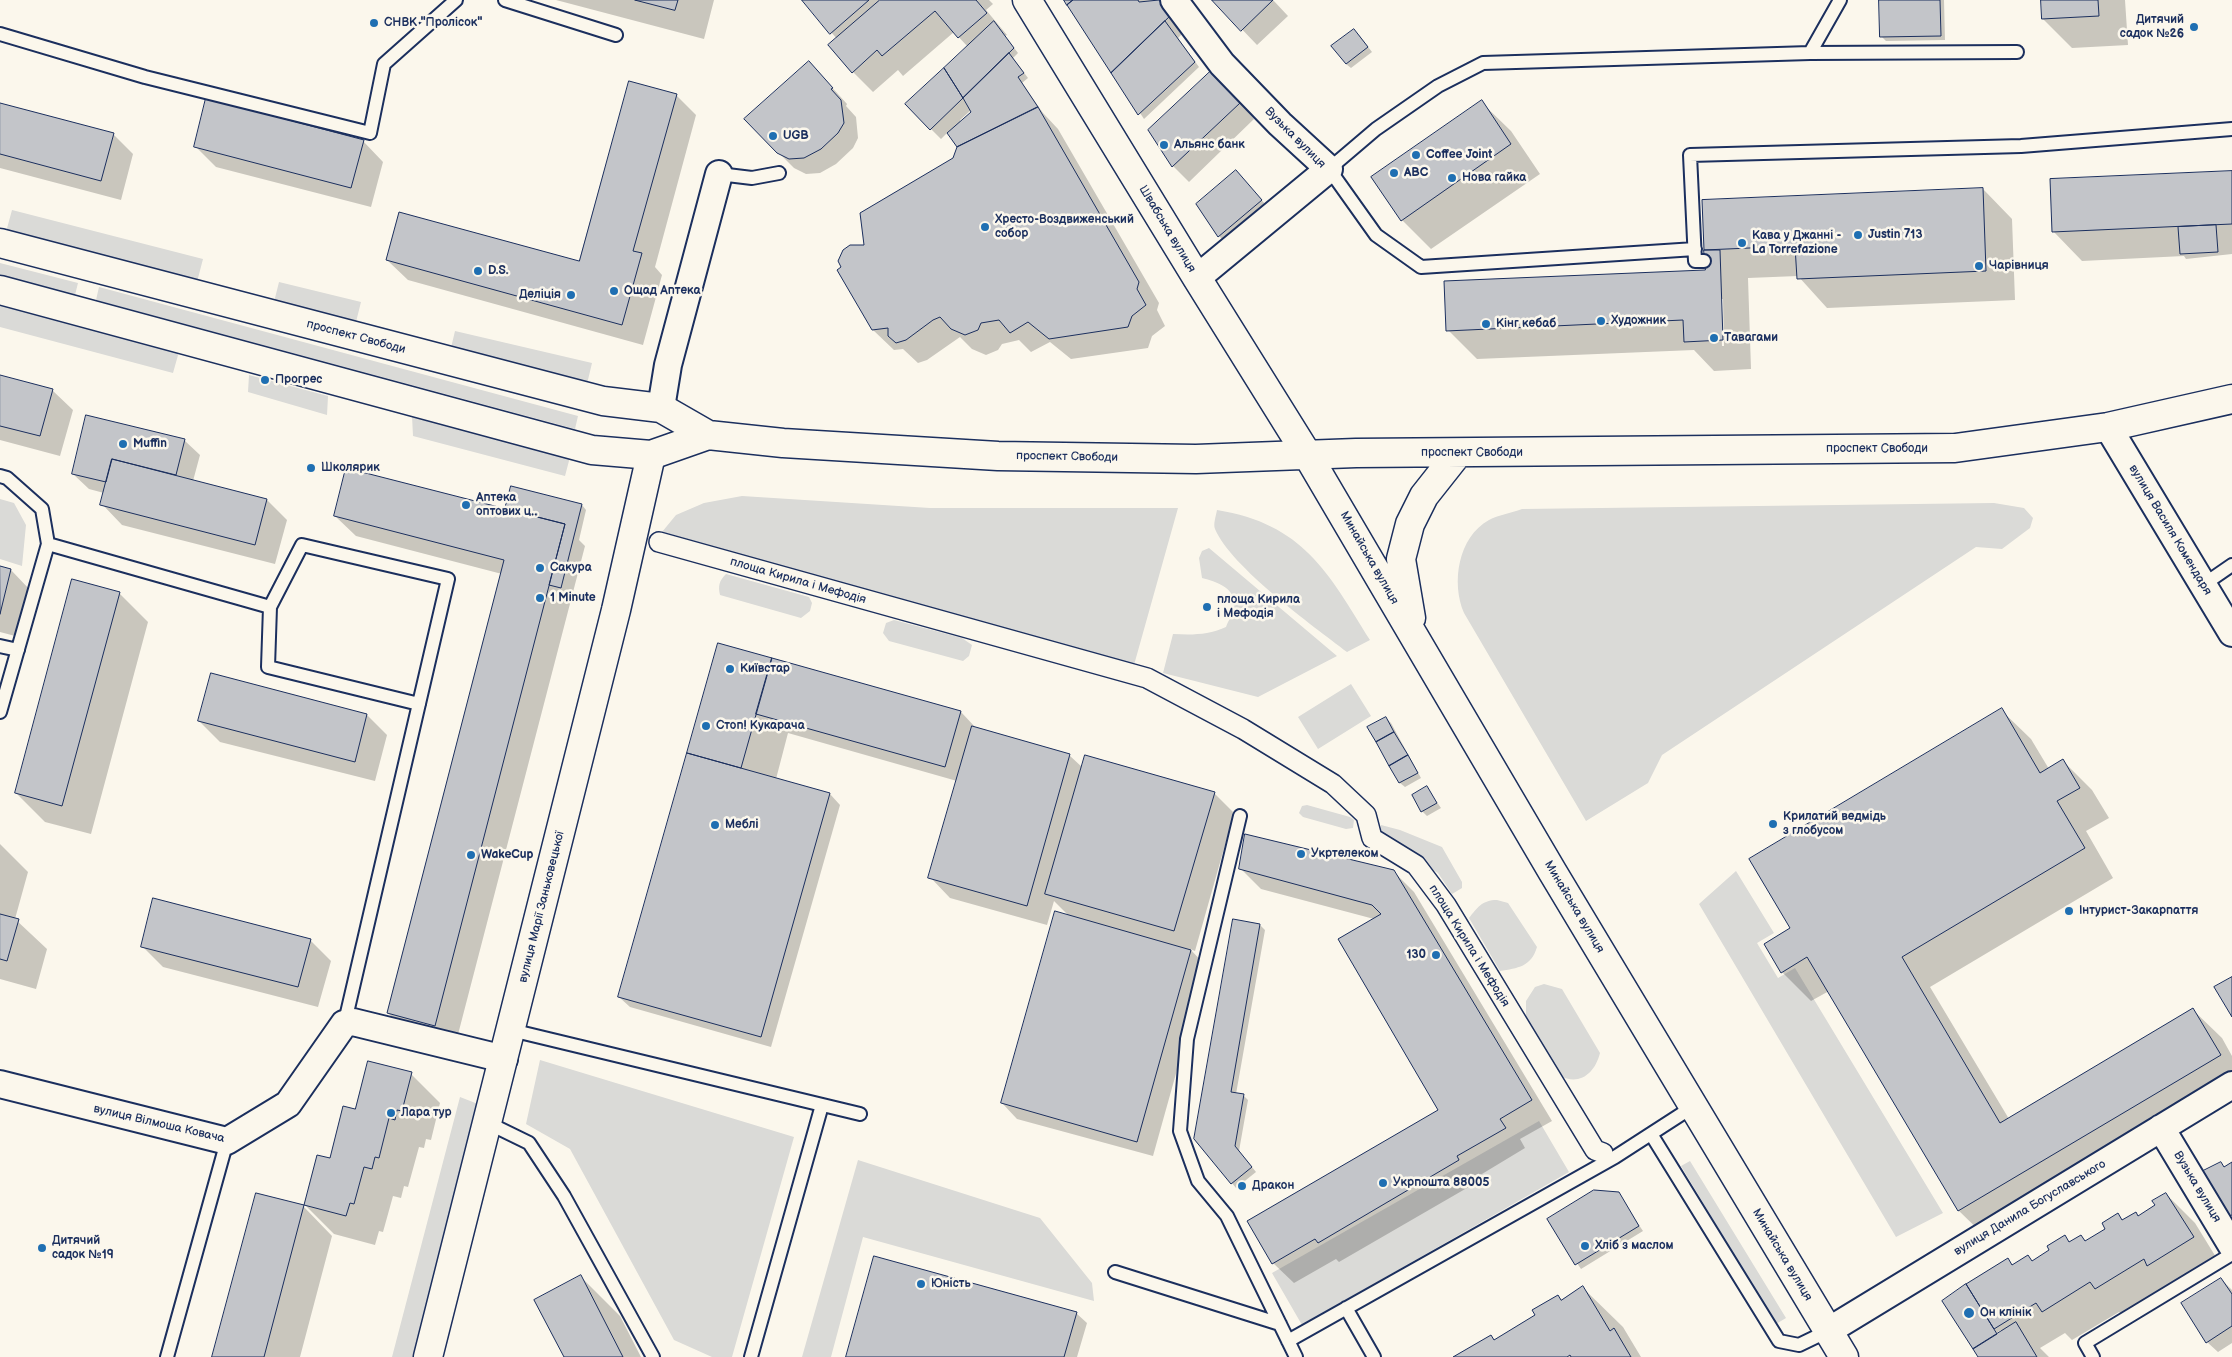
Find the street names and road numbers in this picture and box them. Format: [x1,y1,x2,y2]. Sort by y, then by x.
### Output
street label: Вузька вулиця [1261,104,1329,172]
street label: Швабська вулиця [1135,183,1199,275]
street label: проспект Свободи [305,317,407,357]
street label: проспект Свободи [1826,442,1928,456]
street label: проспект Свободи [1421,446,1523,460]
street label: проспект Свободи [1016,449,1118,465]
street label: вулиця Василя Комендаря [2125,462,2215,598]
street label: Минайська вулиця [1337,509,1401,607]
street label: площа Кирила і Мефодія [728,555,868,607]
street label: вулиця Марії Заньковецької [516,830,568,984]
street label: Минайська вулиця [1541,858,1607,956]
street label: площа Кирила і Мефодія [1426,882,1512,1010]
street label: вулиця Вілмоша Ковача [92,1102,226,1146]
street label: Вузька вулиця [2170,1149,2224,1225]
street label: вулиця Данила Богуславського [1952,1157,2108,1259]
street label: Минайська вулиця [1749,1206,1815,1304]

